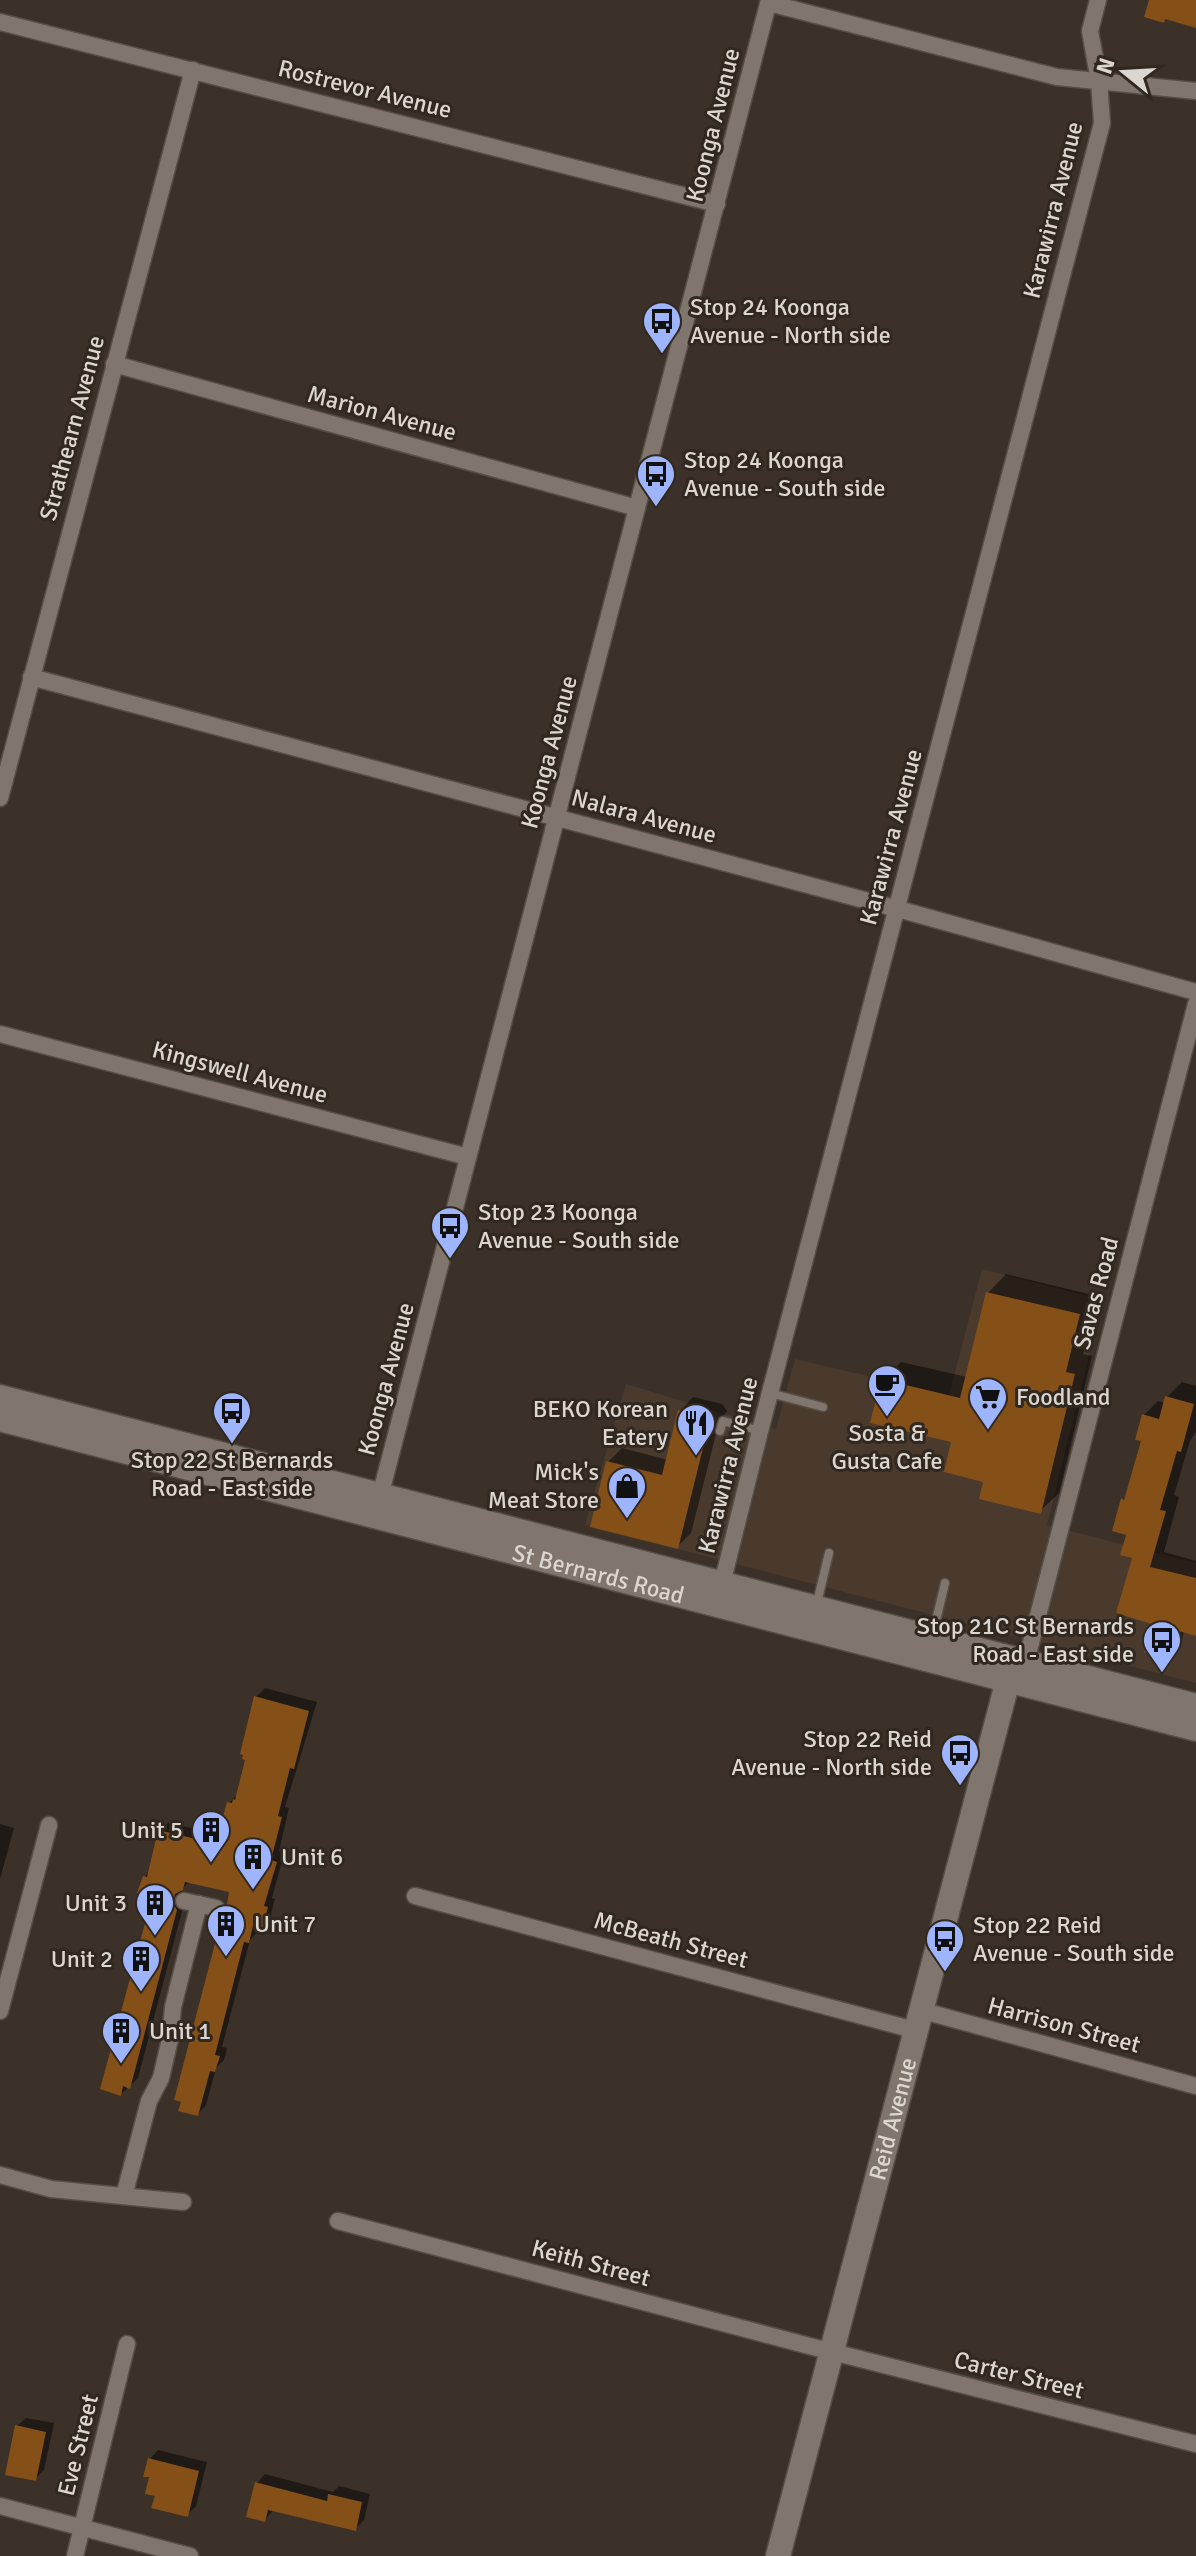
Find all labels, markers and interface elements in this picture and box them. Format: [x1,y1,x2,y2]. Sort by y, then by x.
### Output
north arrow [1084,32,1164,112]
street label: Koonga Avenue [679,45,747,205]
street label: Rostrevor Avenue [275,53,455,125]
text: N [1090,55,1121,77]
street label: Karawirra Avenue [1017,118,1089,302]
place label: Stop 24 Koonga Avenue - North side [690,292,891,350]
bus stop icon: Stop 24 Koonga Avenue - North side [641,300,683,355]
street label: Strathearn Avenue [33,332,111,524]
street label: Marion Avenue [304,379,460,447]
place label: Stop 24 Koonga Avenue - South side [684,445,886,503]
bus stop icon: Stop 24 Koonga Avenue - South side [635,453,677,508]
street label: Koonga Avenue [514,672,584,832]
street label: Karawirra Avenue [853,746,929,928]
street label: Nalara Avenue [568,782,720,850]
street label: Kingswell Avenue [149,1034,331,1110]
place label: Stop 23 Koonga Avenue - South side [478,1197,680,1255]
bus stop icon: Stop 23 Koonga Avenue - South side [429,1205,471,1260]
street label: Savas Road [1067,1233,1125,1353]
street label: Koonga Avenue [351,1299,421,1459]
cafe icon: Sosta & Gusta Cafe [866,1363,908,1418]
street label: Karawirra Avenue [692,1373,764,1557]
supermarket icon: Foodland [967,1376,1009,1431]
place label: Foodland [1016,1382,1111,1412]
bus stop icon: Stop 22 St Bernards Road - East side [211,1390,253,1445]
place label: BEKO Korean Eatery [533,1394,668,1452]
restaurant icon: BEKO Korean Eatery [675,1402,717,1457]
place label: Sosta & Gusta Cafe [831,1418,943,1476]
place label: Stop 22 St Bernards Road - East side [131,1445,333,1503]
place label: Mick's Meat Store [488,1457,599,1515]
shop icon: Mick's Meat Store [606,1465,648,1520]
street label: St Bernards Road [509,1537,687,1611]
place label: Stop 21C St Bernards Road - East side [917,1611,1134,1669]
bus stop icon: Stop 21C St Bernards Road - East side [1141,1619,1183,1674]
place label: Stop 22 Reid Avenue - North side [731,1724,932,1782]
bus stop icon: Stop 22 Reid Avenue - North side [939,1732,981,1787]
building icon: Unit 5 [190,1809,232,1864]
place label: Unit 5 [121,1815,183,1845]
building icon: Unit 6 [232,1836,274,1891]
place label: Unit 6 [281,1842,343,1872]
building icon: Unit 3 [134,1882,176,1937]
place label: Unit 3 [65,1888,127,1918]
building icon: Unit 7 [205,1903,247,1958]
street label: McBeath Street [591,1905,751,1975]
place label: Unit 7 [254,1909,316,1939]
place label: Stop 22 Reid Avenue - South side [973,1910,1175,1968]
bus stop icon: Stop 22 Reid Avenue - South side [924,1918,966,1973]
building icon: Unit 2 [120,1938,162,1993]
place label: Unit 2 [51,1944,113,1974]
street label: Harrison Street [984,1990,1144,2060]
building icon: Unit 1 [100,2010,142,2065]
place label: Unit 1 [149,2016,211,2046]
street label: Reid Avenue [862,2054,923,2183]
street label: Keith Street [528,2233,654,2293]
street label: Carter Street [951,2344,1087,2406]
street label: Eve Street [51,2391,105,2499]

